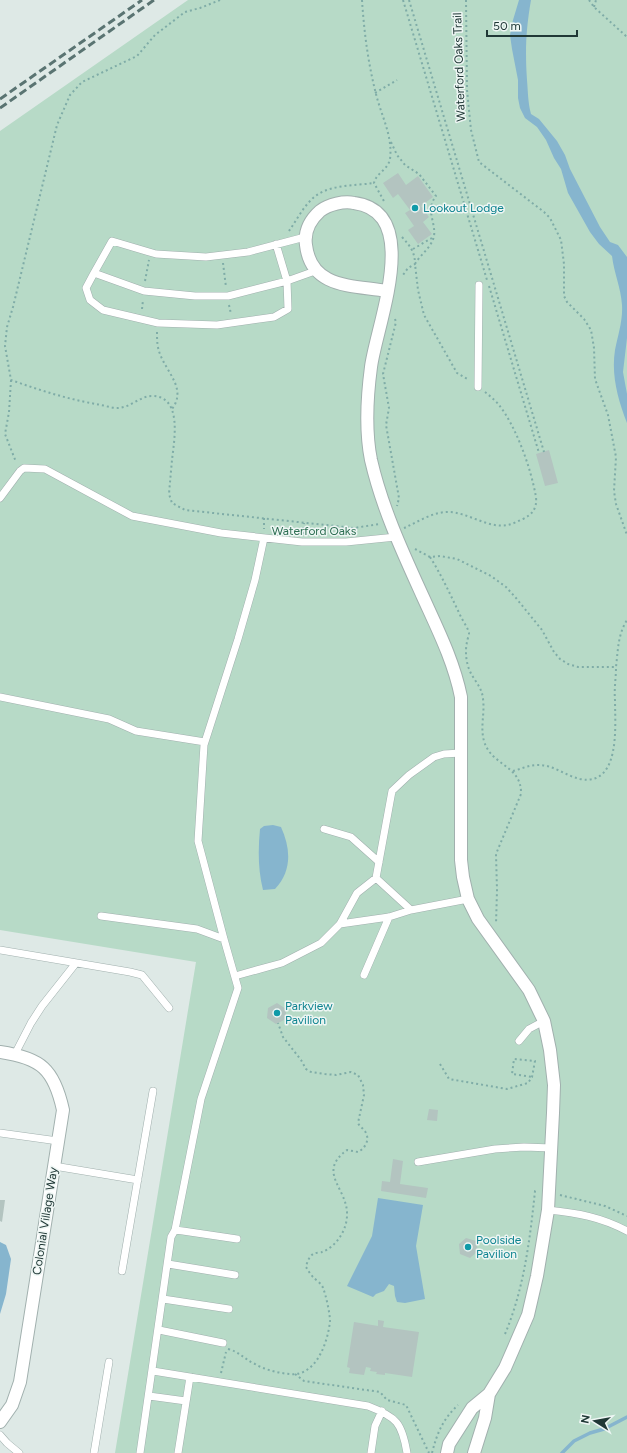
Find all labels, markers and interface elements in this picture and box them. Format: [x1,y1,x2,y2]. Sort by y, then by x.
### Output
street label: Waterford Oaks Trail [450,12,468,122]
scale bar [487,12,577,38]
text: 50 m [493,19,521,33]
place label: Lookout Lodge [423,201,504,215]
marker: Lookout Lodge [410,203,420,213]
park label: Waterford Oaks [272,524,357,538]
place label: Parkview Pavilion [285,999,333,1027]
marker: Parkview Pavilion [272,1008,282,1018]
street label: Colonial Village Way [30,1165,61,1276]
place label: Poolside Pavilion [476,1233,522,1261]
marker: Poolside Pavilion [463,1242,473,1252]
north arrow [575,1401,615,1441]
text: N [578,1414,593,1425]

